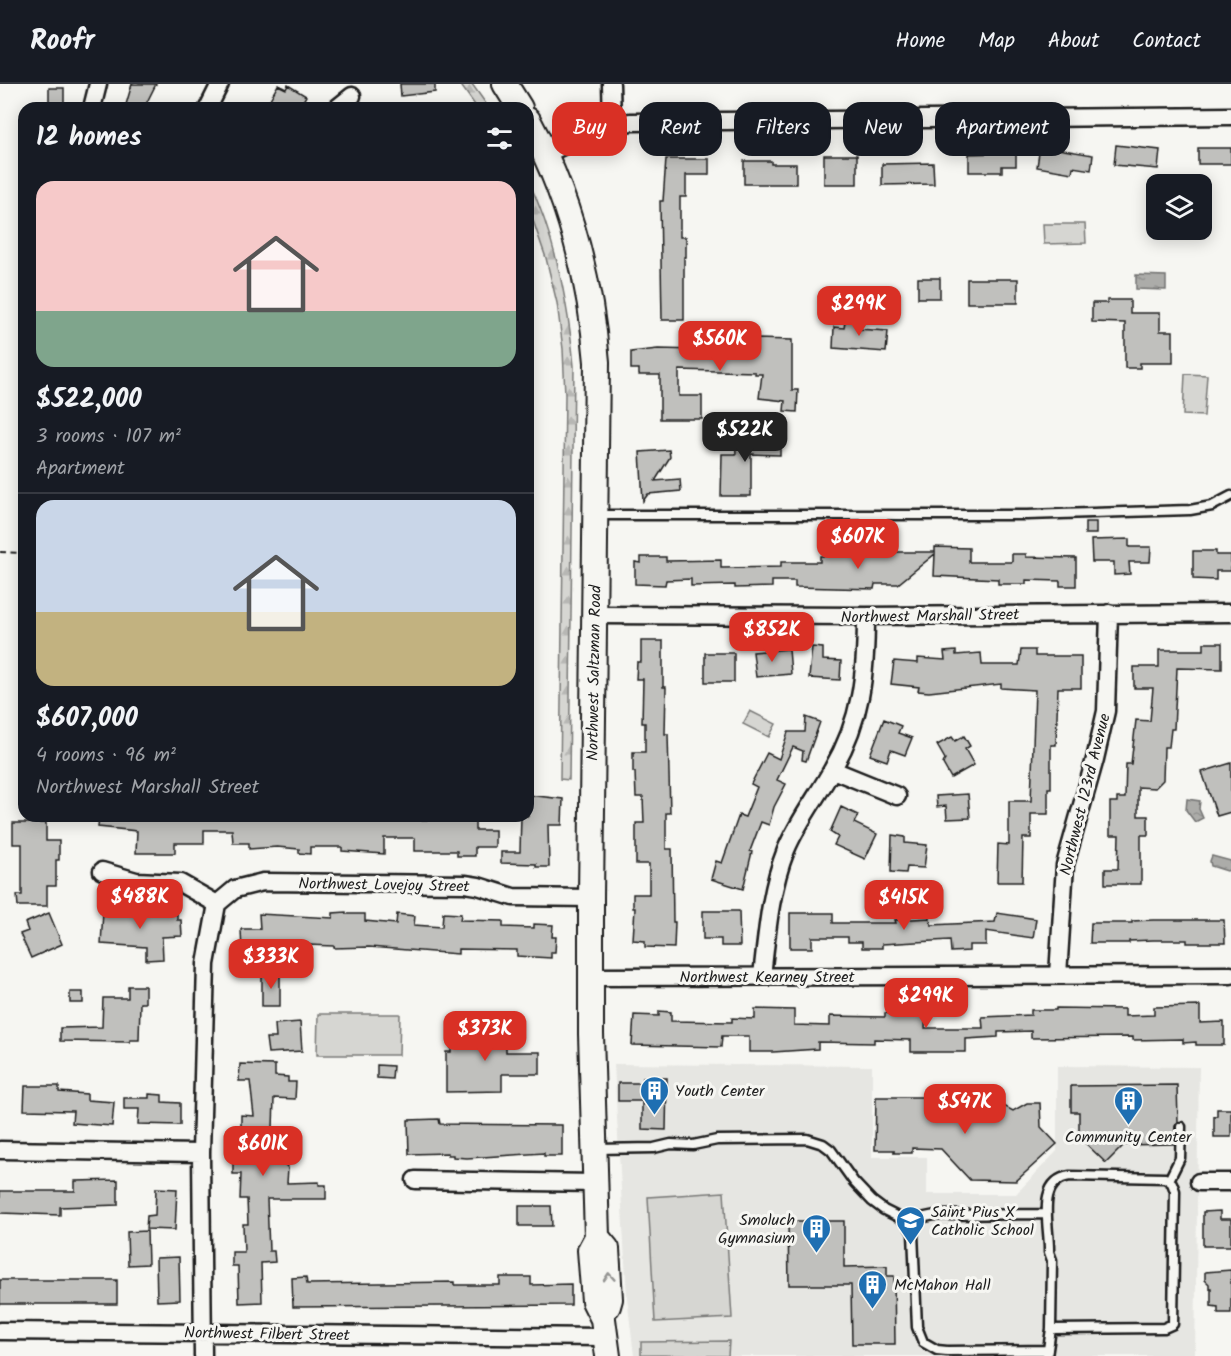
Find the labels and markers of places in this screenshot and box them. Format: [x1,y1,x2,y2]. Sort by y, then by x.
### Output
pin: $299K [817,286,901,337]
pin: $560K [678,321,762,372]
pin: $522K [703,412,787,463]
pin: $607K [816,519,900,570]
pin: $852K [730,612,814,663]
pin: $488K [98,879,182,930]
pin: $415K [862,880,946,931]
pin: $333K [229,939,313,990]
pin: $299K [884,978,968,1029]
pin: $373K [443,1011,527,1062]
building icon: Youth Center [638,1074,670,1116]
place label: Youth Center [675,1079,766,1104]
pin: $547K [923,1084,1007,1135]
building icon: Community Center [1112,1084,1144,1126]
place label: Community Center [1065,1125,1193,1150]
pin: $601K [221,1126,305,1177]
place label: Saint Pius X Catholic School [931,1200,1034,1243]
school or university icon: Saint Pius X Catholic School [894,1204,926,1246]
place label: Smoluch Gymnasium [718,1208,795,1251]
building icon: Smoluch Gymnasium [800,1212,832,1254]
building icon: McMahon Hall [857,1268,889,1310]
place label: McMahon Hall [894,1273,991,1298]

